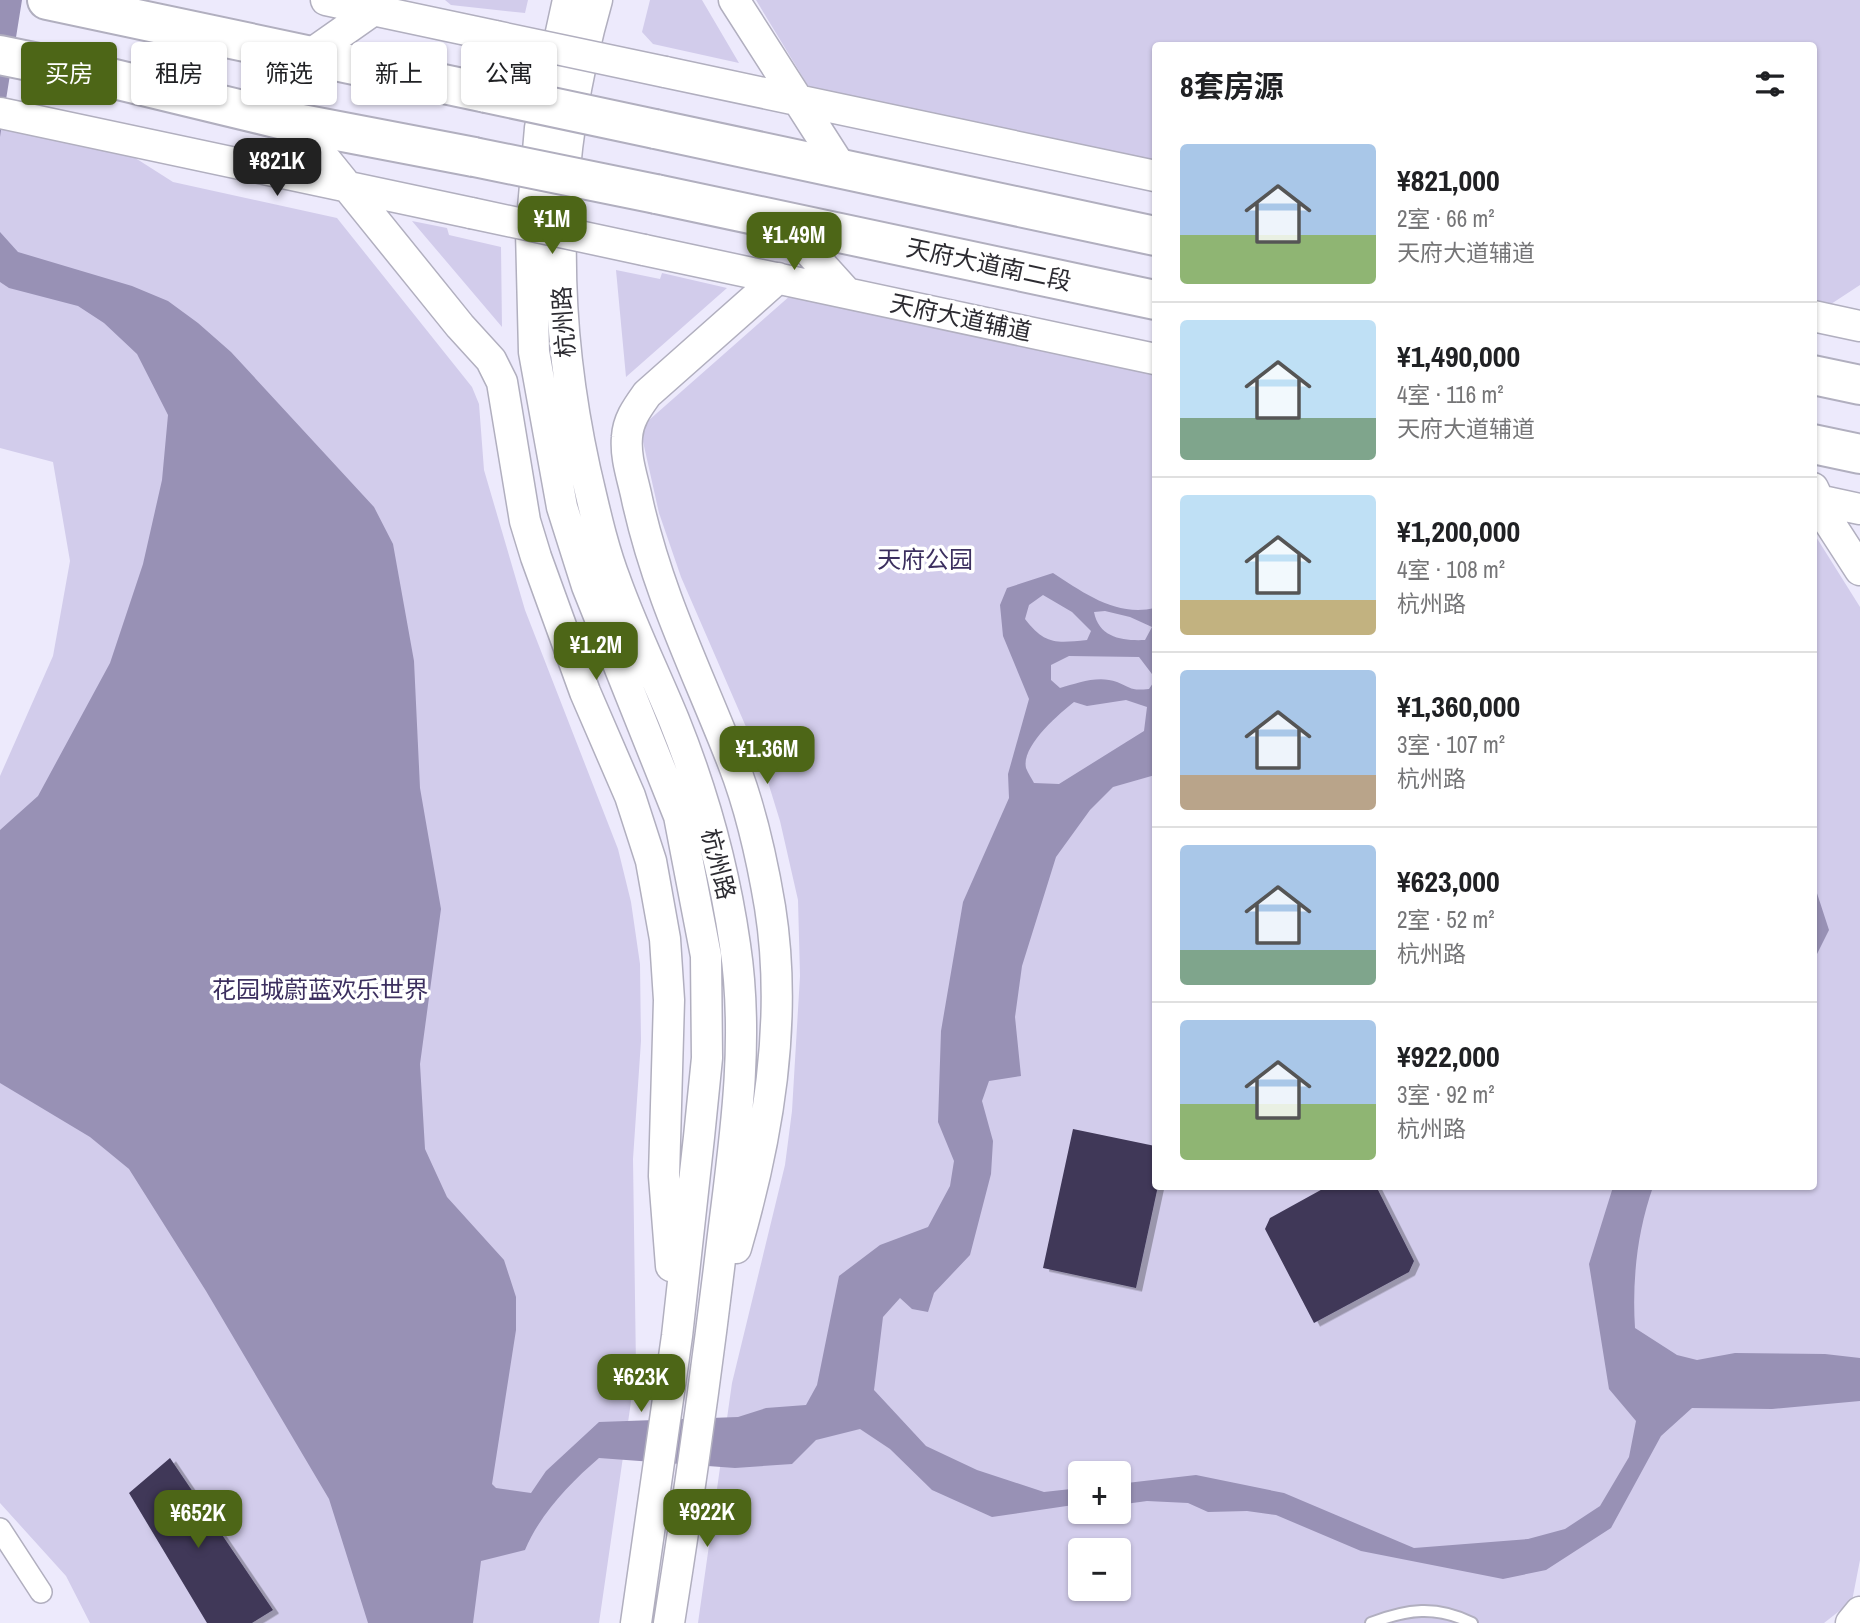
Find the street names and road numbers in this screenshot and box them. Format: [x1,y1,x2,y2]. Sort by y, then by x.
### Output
street label: 天府大道南二段 [904,231,1074,297]
street label: 杭州路 [545,285,581,359]
street label: 天府大道辅道 [887,286,1035,348]
street label: 杭州路 [695,825,743,903]

